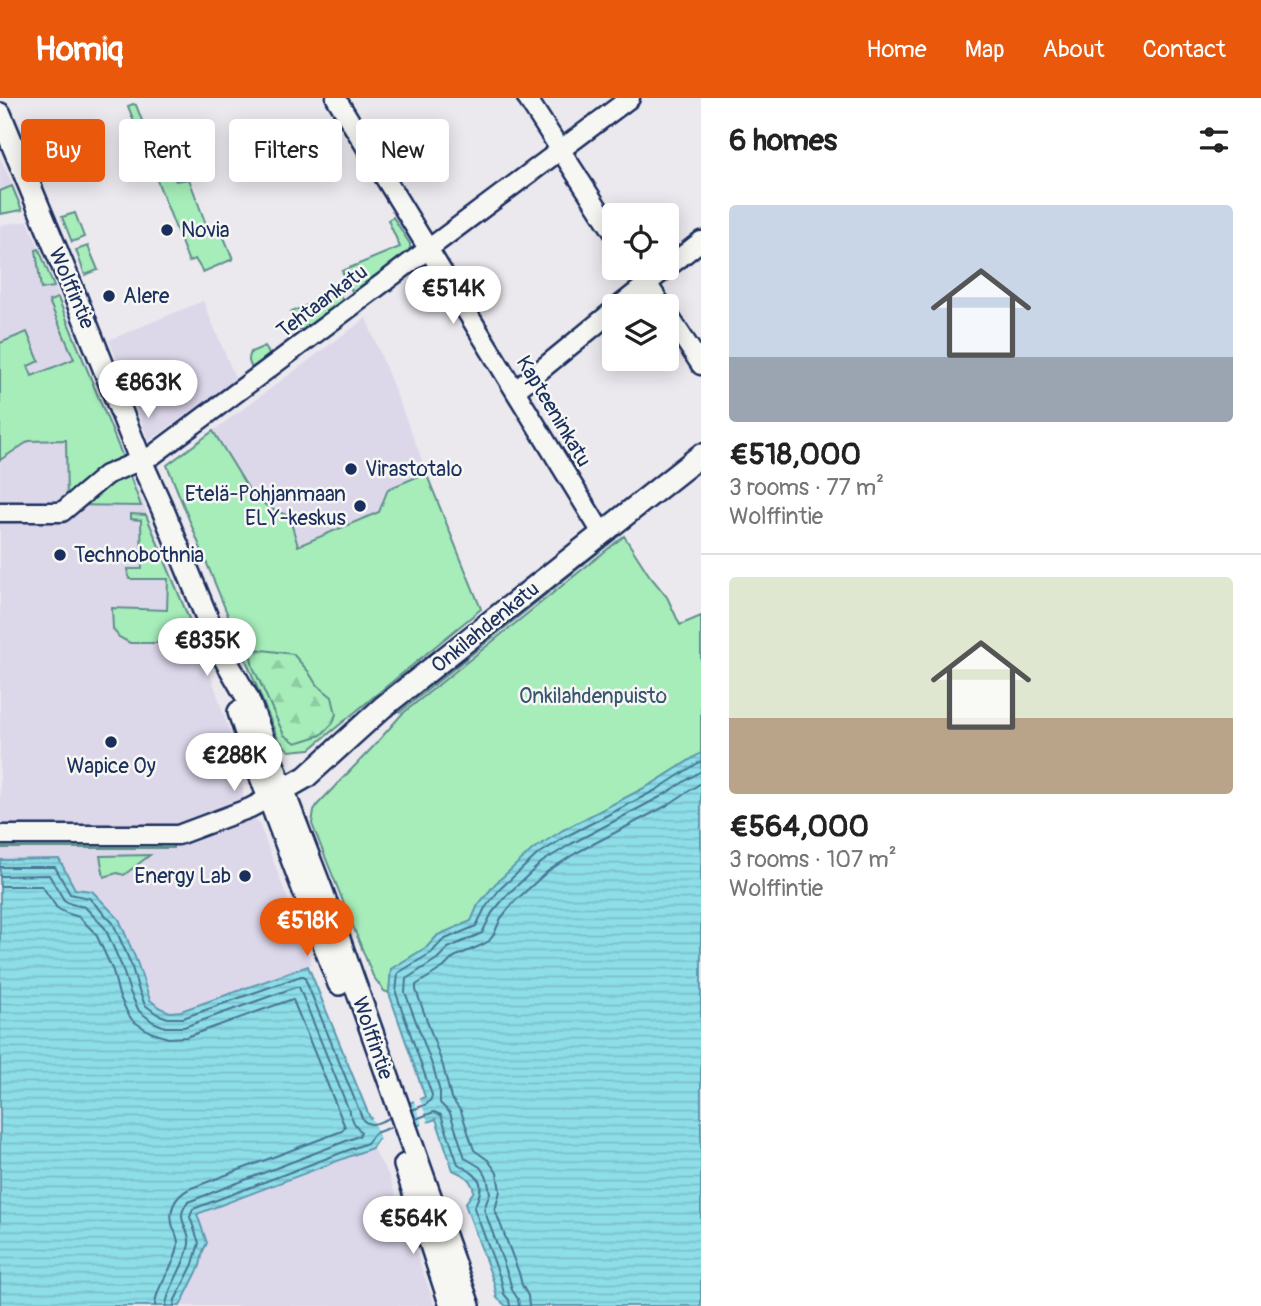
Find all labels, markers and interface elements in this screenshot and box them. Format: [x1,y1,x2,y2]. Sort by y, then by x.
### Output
text: Homiq [35,29,123,70]
text: Home [866,35,927,64]
text: Map [965,35,1005,64]
text: About [1043,35,1105,64]
text: Contact [1143,35,1226,64]
chip: Buy [21,119,105,182]
chip: Rent [119,119,215,182]
chip: Filters [229,119,342,182]
chip: New [356,119,449,182]
icon: filters [1195,121,1233,159]
text: 6 homes [729,122,837,159]
map controls [602,203,679,371]
button: locate [602,203,679,280]
place label: Novia [181,217,229,244]
marker: Novia [159,222,175,238]
street label: Wolffintie [42,243,101,334]
icon: home [918,250,1044,376]
street label: Tehtaankatu [272,258,373,344]
pin: €514K [404,266,502,326]
text: €514K [421,274,485,303]
place label: Alere [123,283,170,310]
marker: Alere [101,288,117,304]
button: layers [602,294,679,371]
street label: Kapteeninkatu [510,351,597,472]
pin: €863K [99,360,197,420]
text: €863K [115,368,181,397]
text: €518,000 [729,436,861,473]
place label: Virastotalo [365,456,462,483]
marker: Virastotalo [343,461,359,477]
text: 3 rooms · 77 m² [729,473,884,502]
place label: Etelä-Pohjanmaan ELY-keskus [185,481,347,532]
marker: Etelä-Pohjanmaan ELY-keskus [352,498,368,514]
text: Wolffintie [729,502,823,531]
place label: Technobothnia [74,542,204,569]
marker: Technobothnia [52,547,68,563]
street label: Onkilahdenkatu [426,575,545,679]
pin: €835K [158,618,256,678]
icon: home [918,622,1044,748]
text: €835K [174,626,240,655]
park label: Onkilahdenpuisto [519,683,667,710]
marker: Wapice Oy [103,734,119,750]
pin: €288K [185,734,283,793]
text: €288K [201,741,267,770]
place label: Wapice Oy [66,753,156,780]
text: €564,000 [729,808,869,845]
text: 3 rooms · 107 m² [729,845,897,874]
place label: Energy Lab [134,863,231,890]
marker: Energy Lab [237,868,253,884]
text: Wolffintie [729,874,823,903]
pin: €518K [258,898,356,958]
text: €518K [276,906,338,935]
street label: Wolffintie [346,993,399,1084]
pin: €564K [364,1196,462,1256]
text: €564K [379,1204,447,1233]

